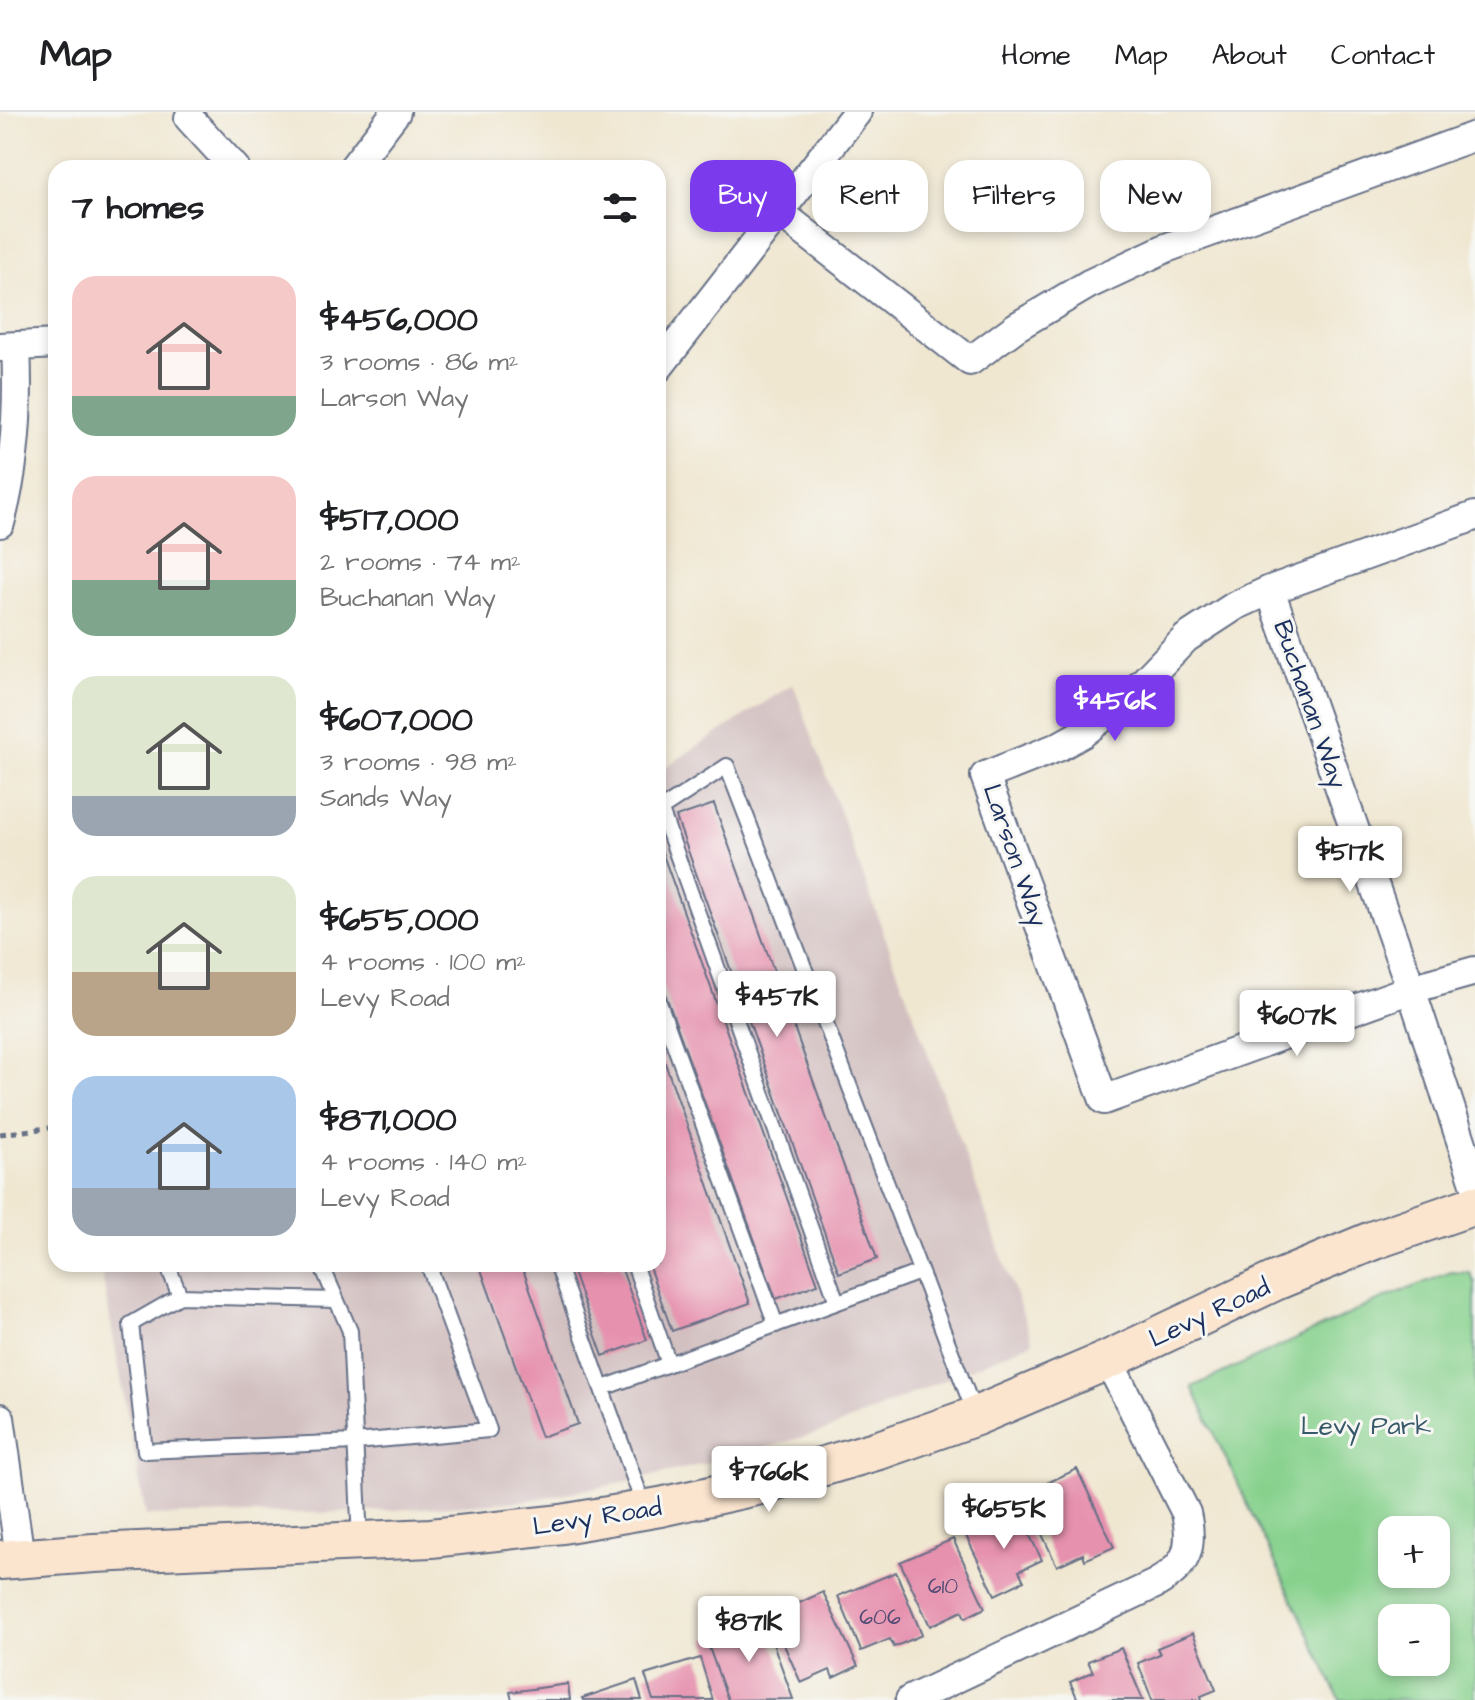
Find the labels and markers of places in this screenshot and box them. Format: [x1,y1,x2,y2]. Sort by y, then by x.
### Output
pin: $456K [1059,675,1171,743]
pin: $517K [1294,826,1406,894]
pin: $457K [721,971,833,1039]
pin: $607K [1241,990,1353,1058]
pin: $766K [713,1446,825,1514]
pin: $655K [948,1483,1060,1551]
pin: $871K [693,1596,805,1664]

